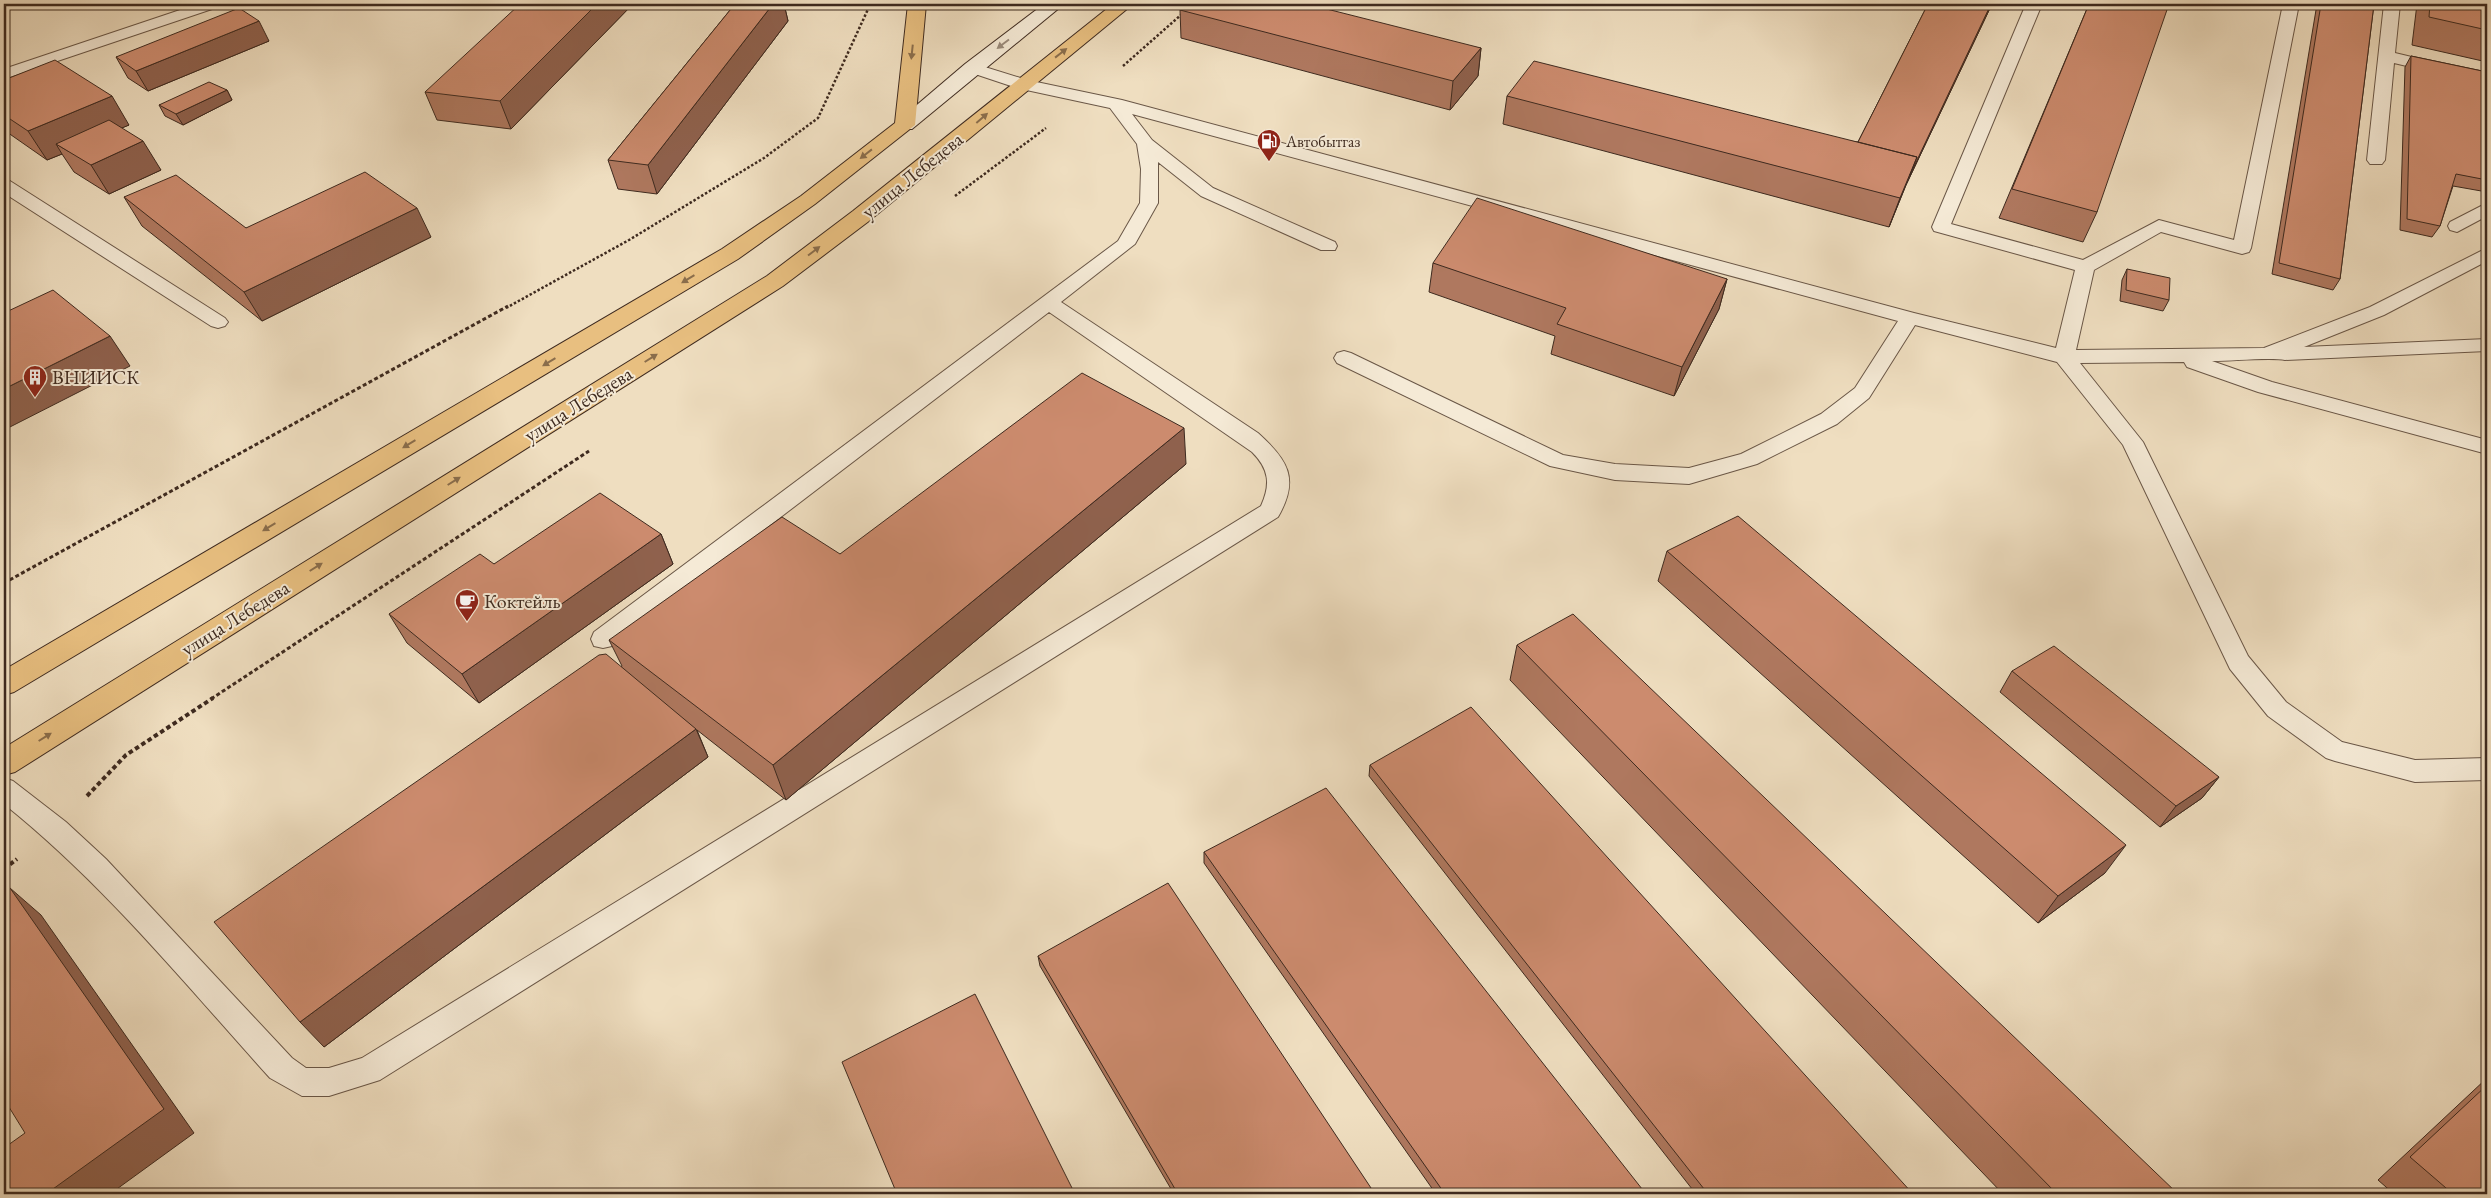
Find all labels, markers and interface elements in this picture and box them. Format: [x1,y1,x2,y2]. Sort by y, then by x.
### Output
one-way arrow [996,39,1010,49]
one-way arrow [908,45,916,61]
one-way arrow [1054,48,1067,59]
one-way arrow [976,112,988,124]
street label: улица Лебедева [856,126,968,224]
fuel station icon: Автобытгаз [1256,128,1282,162]
place label: Автобытгаз [1285,131,1360,152]
one-way arrow [860,149,873,160]
one-way arrow [807,246,820,257]
one-way arrow [682,274,695,283]
one-way arrow [645,353,658,363]
one-way arrow [542,357,555,366]
street label: улица Лебедева [519,360,637,448]
building icon: ВНИИСК [22,364,48,398]
place label: ВНИИСК [52,364,140,390]
one-way arrow [402,440,415,449]
one-way arrow [448,477,461,486]
one-way arrow [262,523,275,532]
one-way arrow [310,563,323,572]
street label: улица Лебедева [176,574,294,662]
cafe icon: Коктейль [454,588,480,622]
place label: Коктейль [484,588,561,614]
one-way arrow [38,732,52,742]

